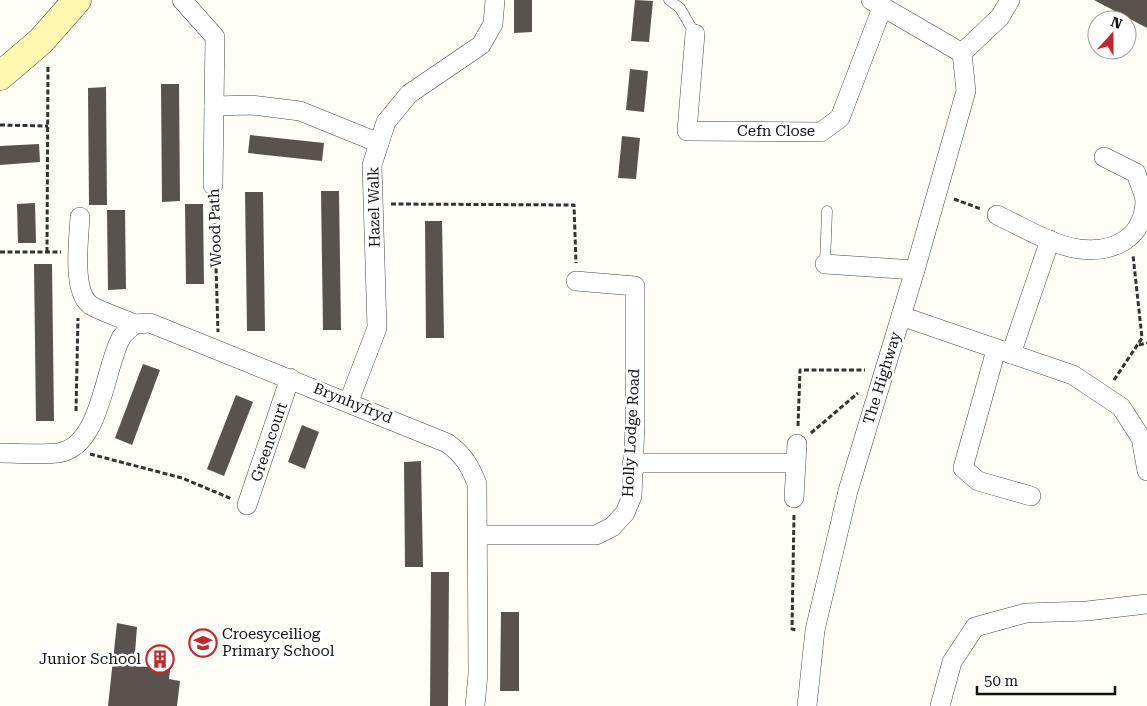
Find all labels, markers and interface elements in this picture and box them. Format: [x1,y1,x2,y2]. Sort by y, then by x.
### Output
north arrow [1087,10,1137,60]
text: N [1109,13,1125,32]
street label: Cefn Close [737,122,815,140]
street label: Hazel Walk [364,166,384,248]
street label: Wood Path [205,188,225,268]
street label: The Highway [859,329,905,426]
street label: Holly Lodge Road [619,368,643,498]
street label: Brynhyfryd [311,379,396,427]
street label: Greencourt [247,399,291,484]
place label: Croesyceiliog Primary School [222,625,335,660]
school or university icon: Croesyceiliog Primary School [188,628,218,658]
building icon: Junior School [145,644,175,674]
place label: Junior School [39,650,141,668]
scale bar [977,664,1114,696]
text: 50 m [984,672,1019,690]

